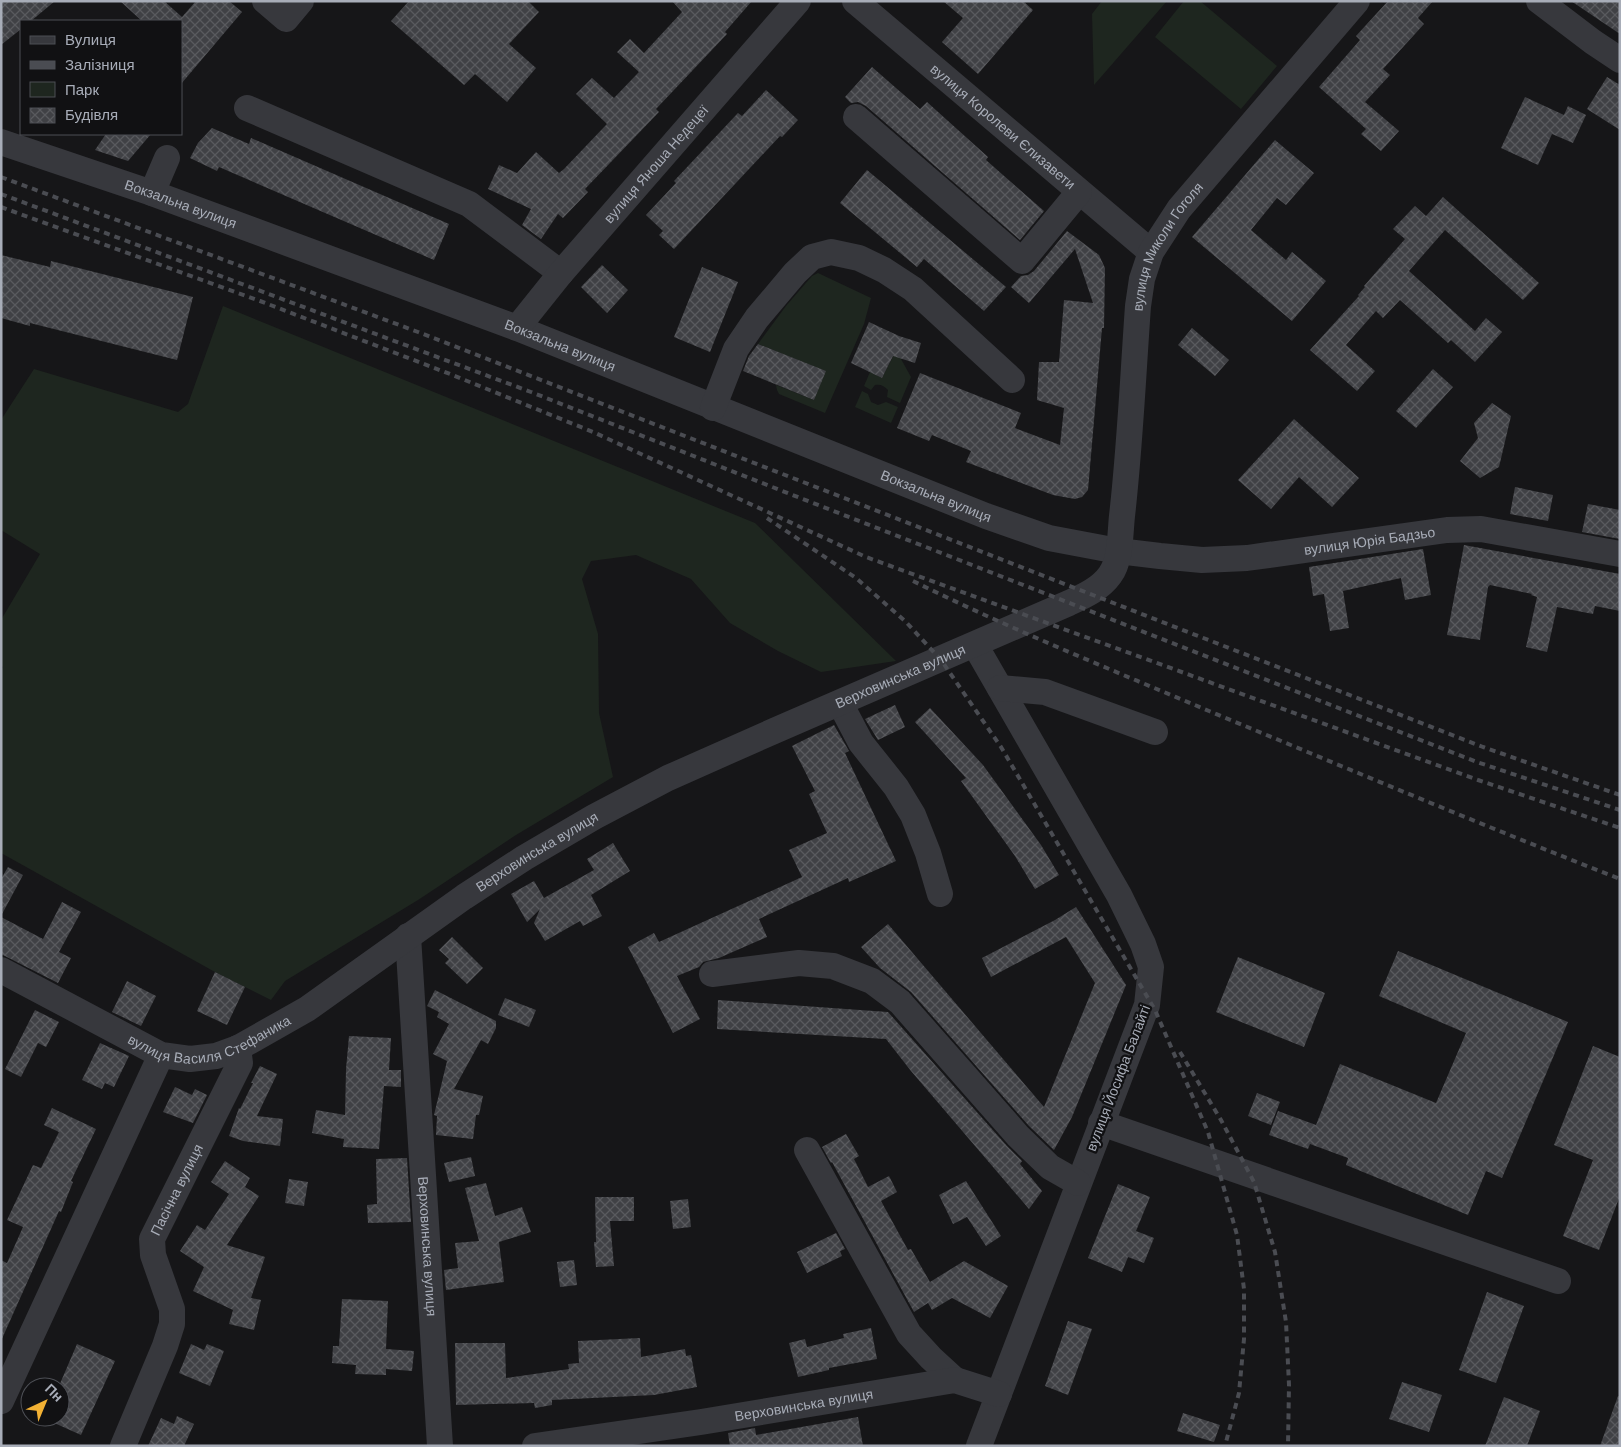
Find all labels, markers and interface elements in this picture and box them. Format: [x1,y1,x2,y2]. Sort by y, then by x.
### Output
legend [20,20,182,135]
text: Вулиця [65,30,116,50]
text: Залізниця [65,55,135,75]
street label: вулиця Королеви Єлизавети [927,60,1079,193]
text: Парк [65,80,99,100]
street label: вулиця Яноша Недецеї [600,101,712,227]
text: Будівля [65,105,118,125]
street label: Вокзальна вулиця [122,175,239,233]
street label: вулиця Миколи Гоголя [1129,178,1207,312]
street label: Вокзальна вулиця [502,315,618,376]
street label: Вокзальна вулиця [878,466,994,526]
street label: вулиця Юрія Бадзьо [1303,523,1436,559]
street label: Верховинська вулиця [832,640,968,712]
street label: Верховинська вулиця [472,808,601,896]
street label: вулиця Йосифа Балайті [1082,1002,1154,1154]
street label: вулиця Василя Стефаника [125,1011,294,1068]
street label: Пасічна вулиця [146,1141,207,1238]
street label: Верховинська вулиця [414,1176,441,1317]
north arrow [20,1377,70,1427]
text: Пн [41,1380,67,1406]
street label: Верховинська вулиця [733,1385,874,1425]

